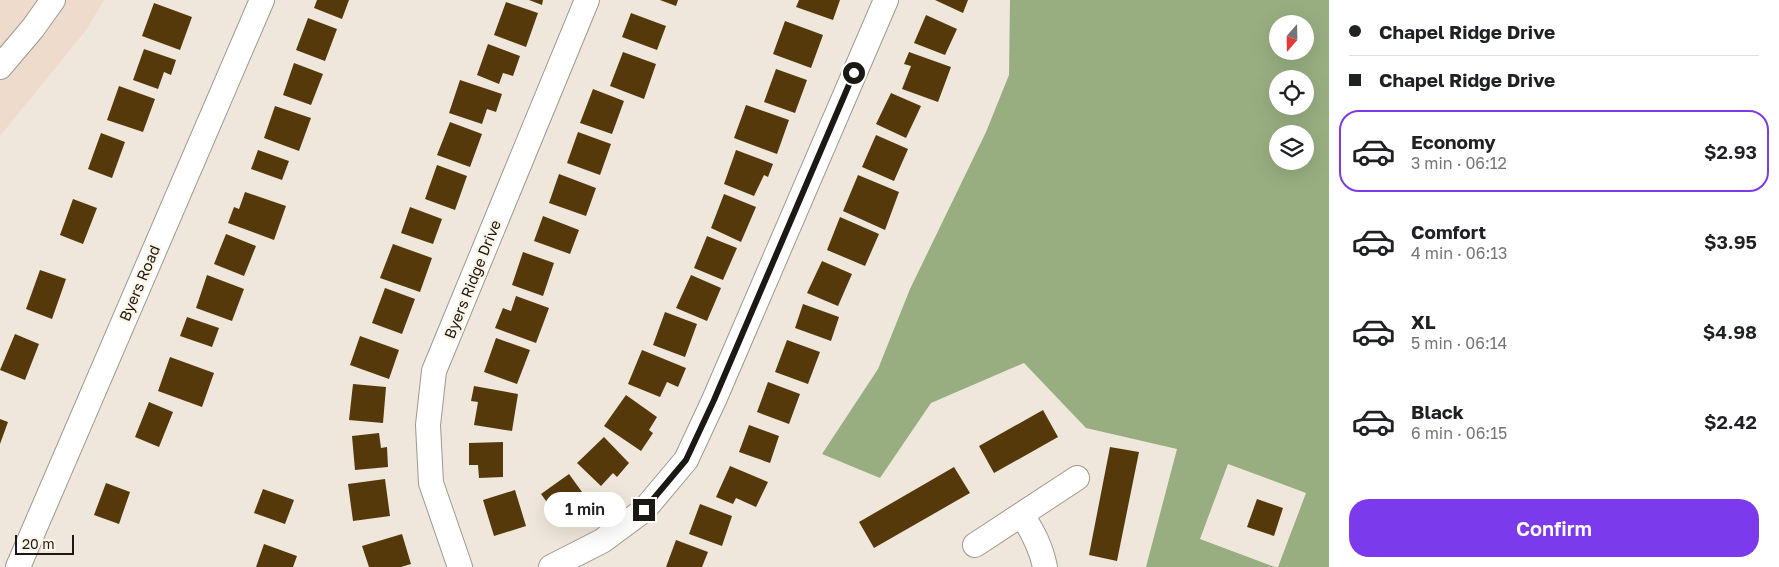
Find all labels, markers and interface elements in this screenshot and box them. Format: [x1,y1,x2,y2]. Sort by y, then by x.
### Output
north arrow [1269,15,1314,60]
map controls [1269,15,1314,170]
text: Chapel Ridge Drive [1379,20,1555,43]
route start [843,62,865,84]
text: Chapel Ridge Drive [1379,68,1555,91]
button: locate [1269,70,1314,115]
button: layers [1269,125,1314,170]
icon: car [1351,129,1396,174]
text: Economy [1411,130,1496,153]
text: $2.93 [1704,140,1757,163]
text: 3 min · 06:12 [1411,153,1507,173]
street label: Byers Ridge Drive [440,217,504,341]
icon: car [1351,219,1396,264]
text: Comfort [1411,220,1486,243]
text: $3.95 [1704,230,1757,253]
street label: Byers Road [115,242,163,324]
text: 4 min · 06:13 [1411,243,1507,263]
icon: car [1351,309,1396,354]
text: XL [1411,310,1436,333]
text: $4.98 [1703,320,1757,343]
text: 5 min · 06:14 [1411,333,1507,353]
icon: car [1351,399,1396,444]
text: Black [1411,400,1464,423]
text: $2.42 [1704,410,1757,433]
text: 6 min · 06:15 [1411,423,1507,443]
callout: 1 min [544,492,626,528]
text: 1 min [565,499,605,519]
route end [633,499,655,521]
button: Confirm [1349,499,1759,557]
scale bar [15,532,74,555]
text: 20 m [22,535,55,552]

